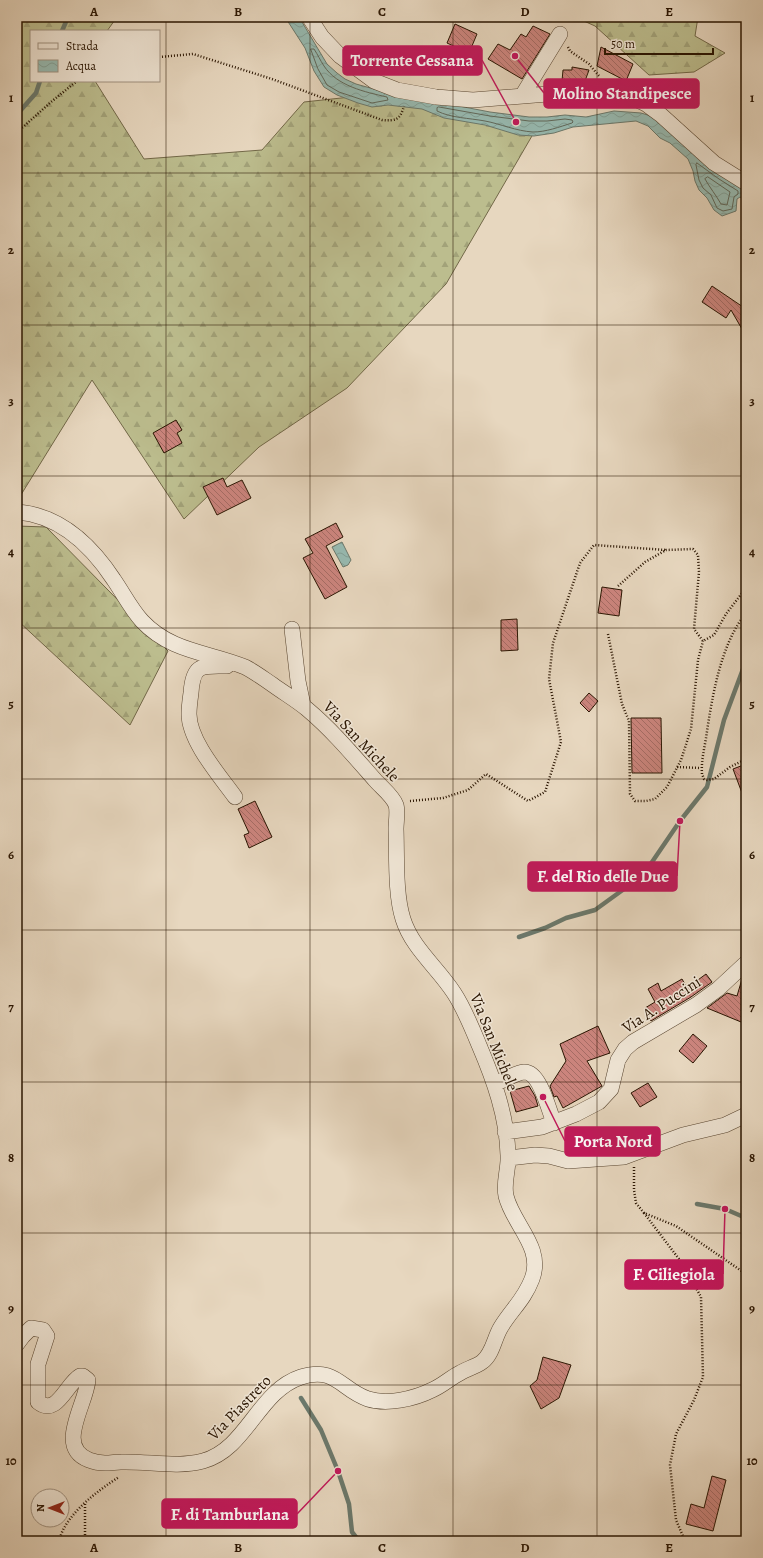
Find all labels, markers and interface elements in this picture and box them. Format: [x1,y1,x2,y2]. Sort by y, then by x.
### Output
text: A [89,3,99,20]
text: B [234,3,242,20]
text: C [378,3,386,20]
text: D [520,3,530,20]
text: E [665,3,673,20]
legend [30,30,160,82]
scale bar [605,30,713,56]
text: 50 m [611,36,635,52]
text: Strada [66,38,99,54]
callout: Torrente Cessana [343,46,482,75]
text: Torrente Cessana [350,49,474,72]
text: Acqua [65,58,96,74]
callout: Molino Standipesce [544,79,699,108]
text: Molino Standipesce [552,82,692,105]
text: 1 [9,89,14,106]
text: 1 [750,89,755,106]
text: 2 [8,241,15,258]
text: 2 [749,241,756,258]
text: 3 [8,392,14,409]
text: 3 [749,392,755,409]
text: 4 [8,543,14,560]
text: 4 [749,543,755,560]
text: 5 [8,695,14,712]
text: 5 [749,695,755,712]
street label: Via San Michele [317,696,405,787]
text: 6 [8,846,14,863]
text: 6 [749,846,755,863]
callout: F. del Rio delle Due [528,862,677,891]
text: F. del Rio delle Due [537,865,669,888]
street label: Via A. Puccini [617,971,705,1039]
street label: Via San Michele [464,989,524,1094]
text: 7 [8,998,14,1015]
text: 7 [749,998,755,1015]
callout: Porta Nord [565,1127,660,1156]
text: Porta Nord [574,1130,653,1153]
text: 8 [8,1149,14,1166]
text: 8 [749,1149,755,1166]
callout: F. Ciliegiola [625,1260,723,1289]
text: F. Ciliegiola [633,1263,716,1286]
text: 9 [8,1300,14,1317]
text: 9 [749,1300,755,1317]
street label: Via Piastreto [202,1370,276,1446]
text: 10 [5,1452,17,1469]
text: 10 [746,1452,758,1469]
north arrow [30,1488,70,1528]
callout: F. di Tamburlana [162,1499,297,1528]
text: F. di Tamburlana [171,1503,290,1526]
text: N [33,1504,48,1512]
text: A [89,1539,99,1556]
text: B [234,1539,242,1556]
text: C [378,1539,386,1556]
text: D [520,1539,530,1556]
text: E [665,1539,673,1556]

